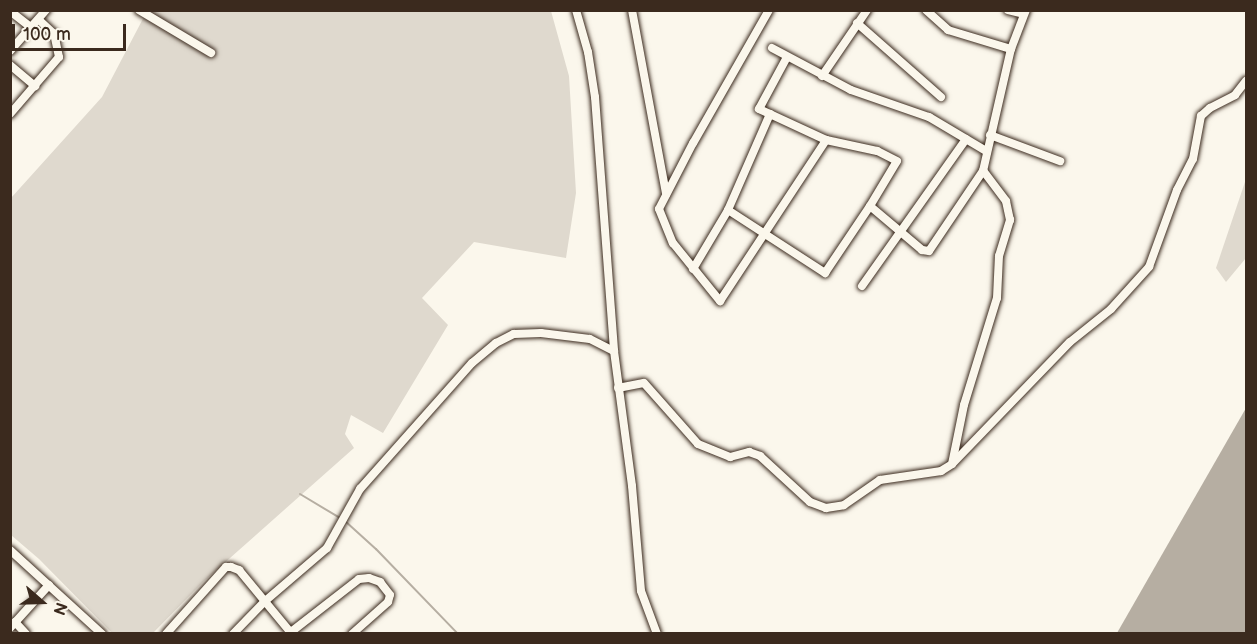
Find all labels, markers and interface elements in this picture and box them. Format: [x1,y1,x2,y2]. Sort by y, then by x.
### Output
scale bar [15,12,129,50]
text: 100 m [23,24,71,45]
north arrow [12,572,72,632]
text: N [48,599,70,617]

